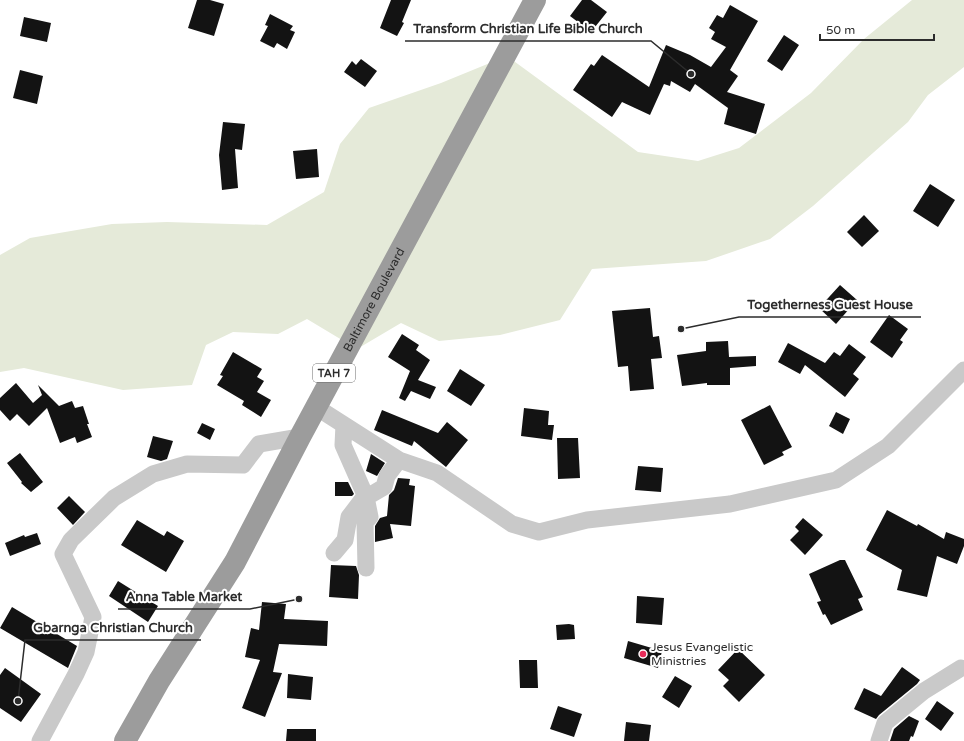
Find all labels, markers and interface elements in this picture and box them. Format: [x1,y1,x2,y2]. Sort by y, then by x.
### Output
callout: Transform Christian Life Bible Church [405,16,651,41]
scale bar [820,16,934,42]
text: Transform Christian Life Bible Church [412,21,643,37]
text: 50 m [826,23,855,37]
street label: Baltimore Boulevard [340,245,407,354]
callout: Togetherness Guest House [739,292,921,317]
text: Togetherness Guest House [746,297,913,313]
road number: TAH 7 [313,364,355,382]
callout: Anna Table Market [118,584,250,609]
text: Anna Table Market [126,589,242,605]
callout: Gbarnga Christian Church [25,615,201,640]
text: Gbarnga Christian Church [33,620,193,636]
place label: Jesus Evangelistic Ministries [651,640,753,668]
marker: Jesus Evangelistic Ministries [638,649,648,659]

